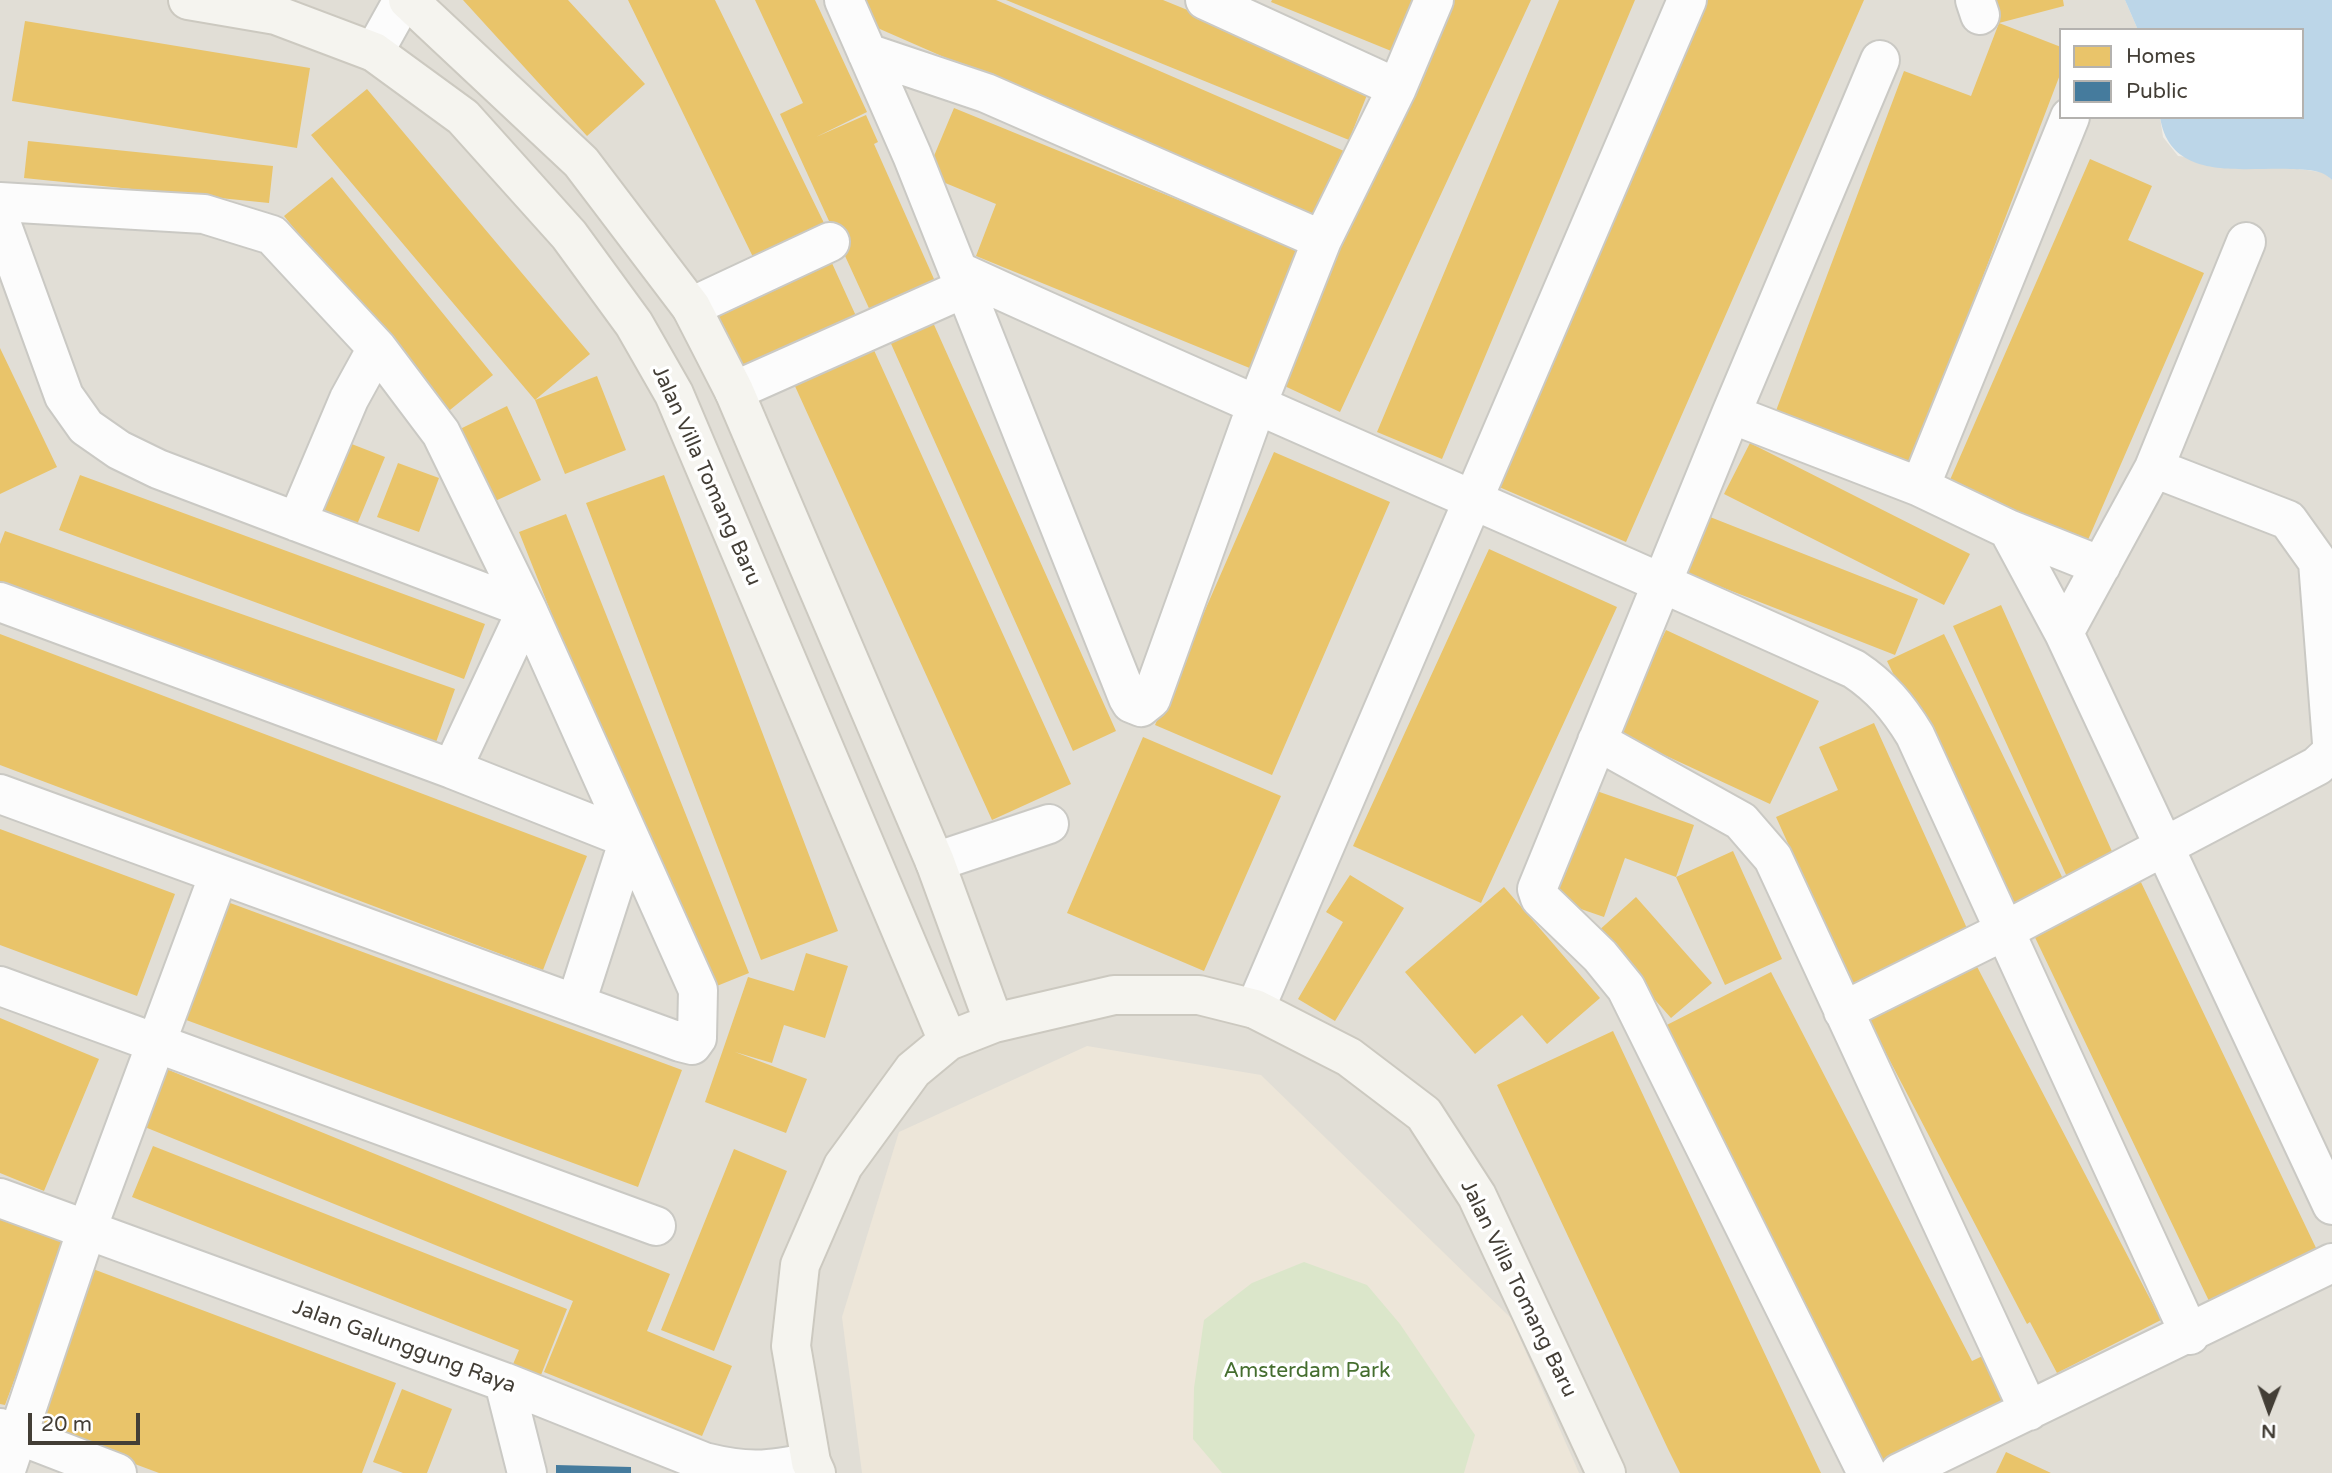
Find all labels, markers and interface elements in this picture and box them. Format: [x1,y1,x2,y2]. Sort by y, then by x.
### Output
legend [2059,28,2304,119]
text: Homes [2126,44,2196,69]
text: Public [2126,79,2188,104]
street label: Jalan Villa Tomang Baru [646,362,766,590]
street label: Jalan Villa Tomang Baru [1454,1176,1582,1402]
street label: Jalan Galunggung Raya [289,1295,519,1399]
park label: Amsterdam Park [1224,1358,1390,1384]
north arrow [2234,1375,2304,1445]
scale bar [32,1400,144,1444]
text: 20 m [41,1412,92,1437]
text: N [2261,1420,2276,1442]

